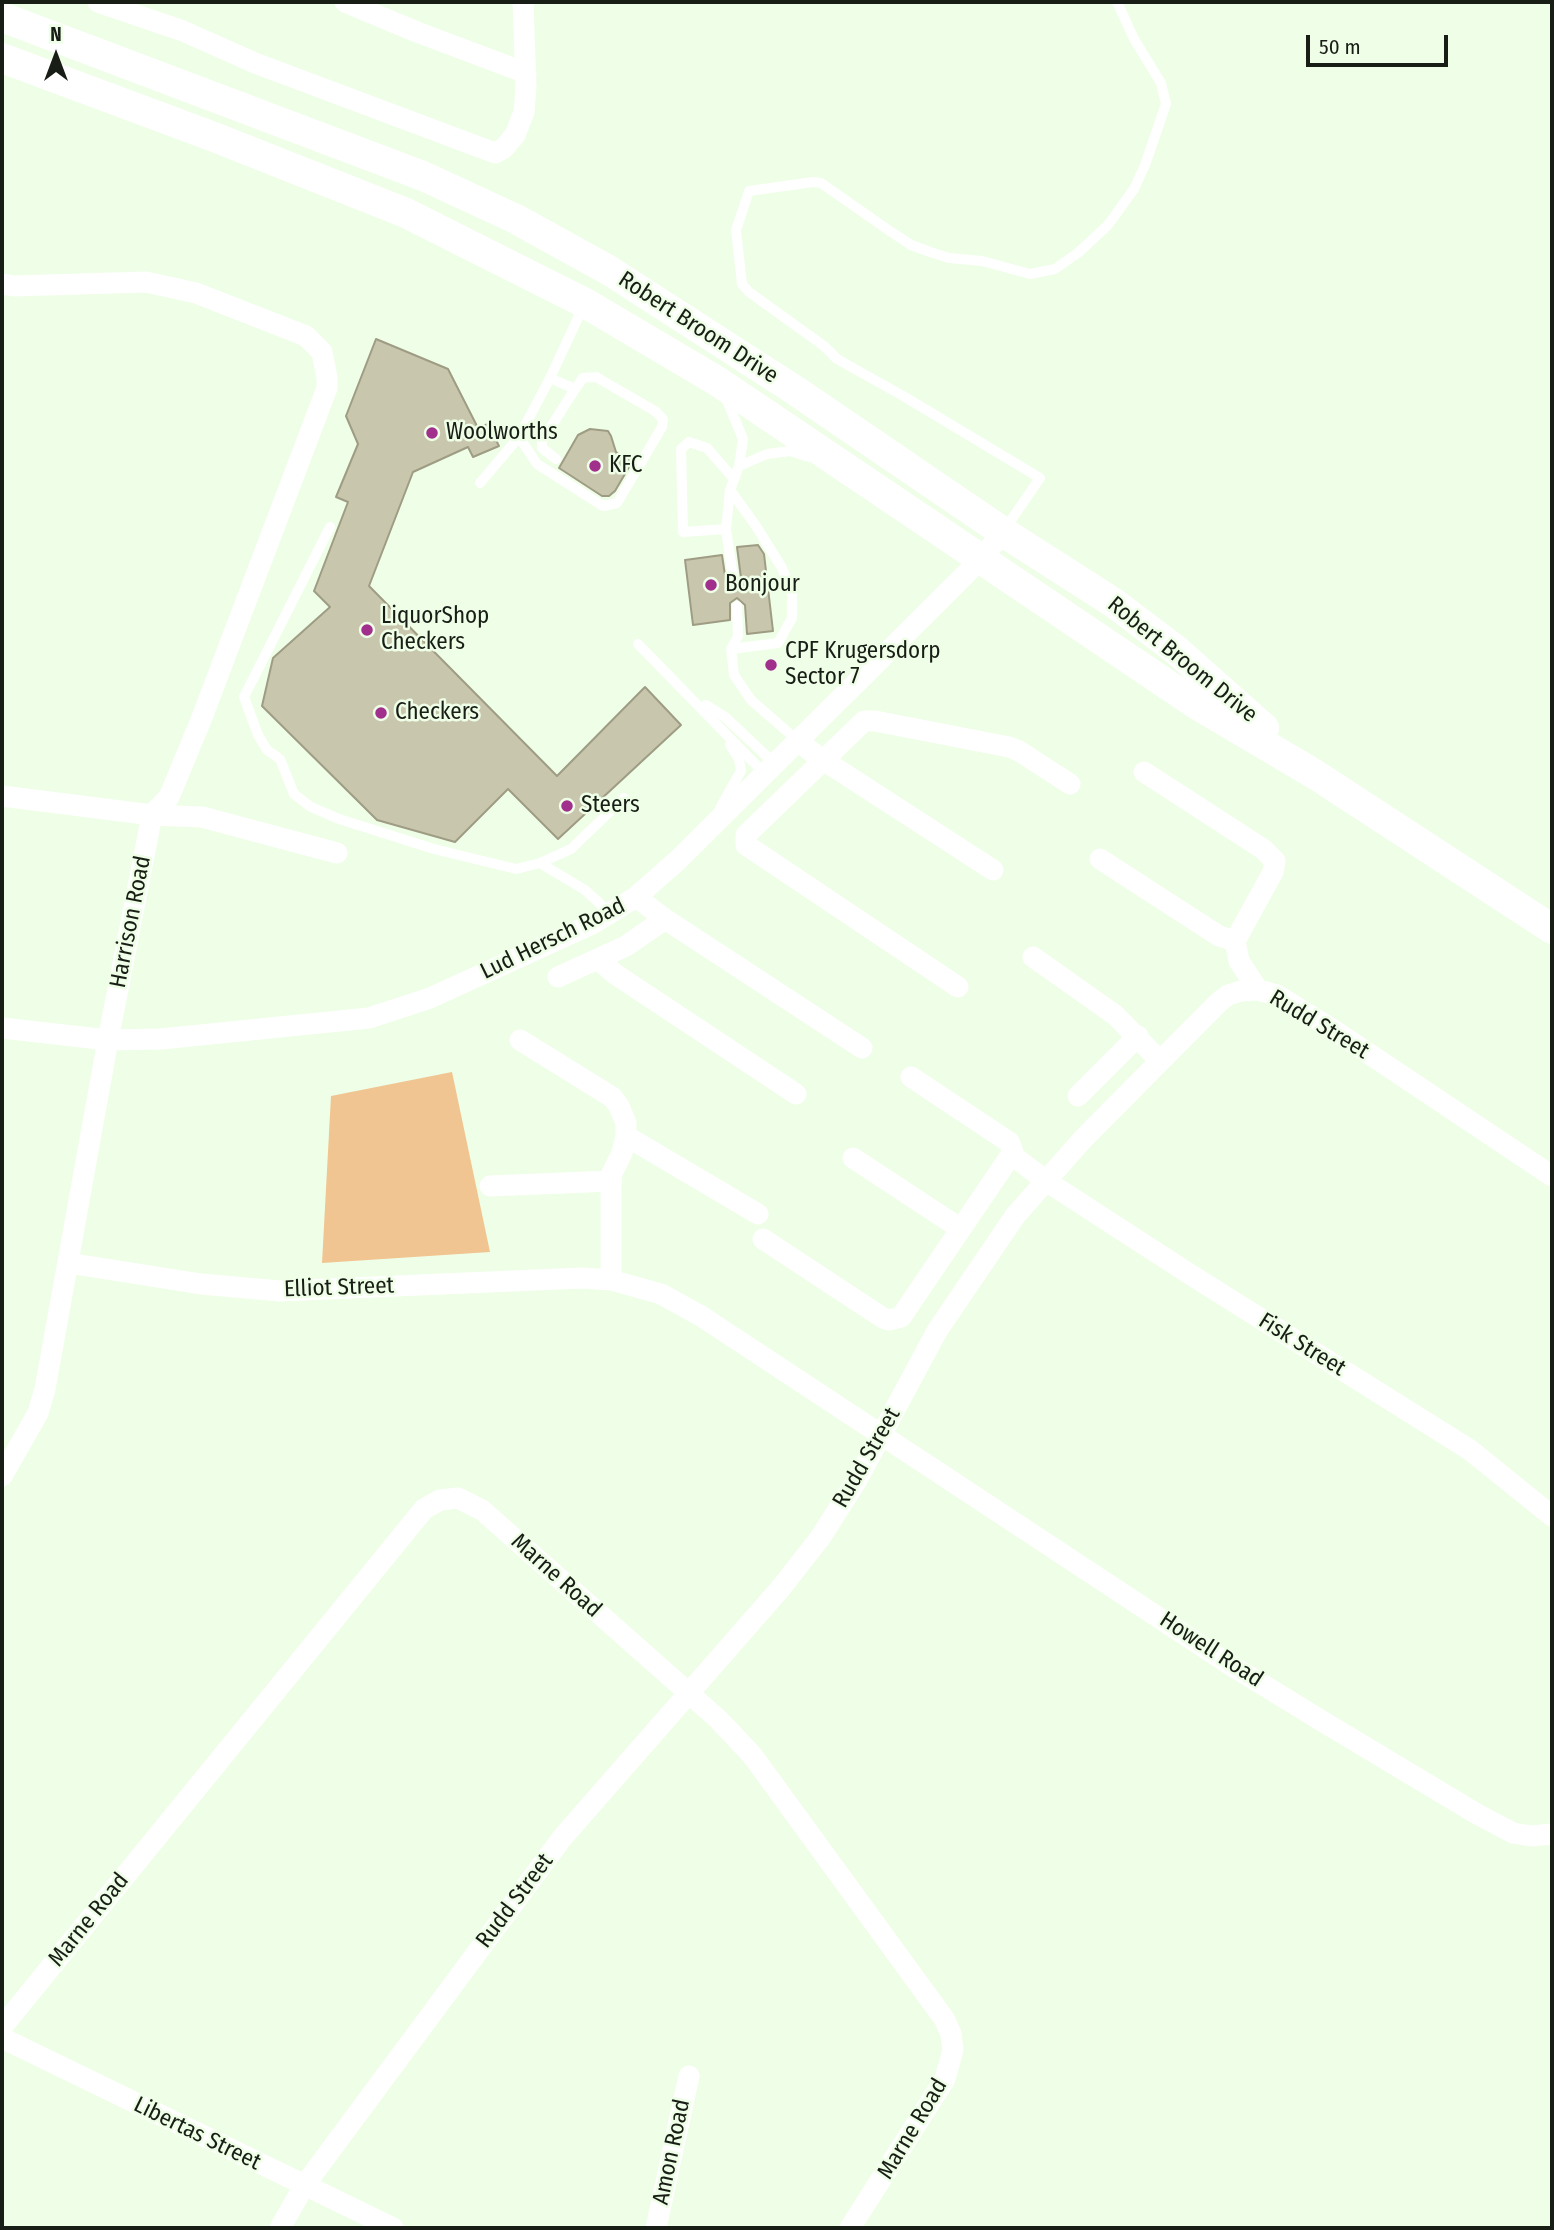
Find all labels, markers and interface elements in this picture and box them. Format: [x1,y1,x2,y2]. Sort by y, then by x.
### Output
north arrow [21,21,91,91]
scale bar [1309,21,1451,65]
text: N [50,23,62,46]
text: 50 m [1319,34,1361,60]
street label: Robert Broom Drive [613,266,783,390]
place label: Woolworths [446,419,558,447]
marker: Woolworths [424,425,440,441]
place label: KFC [609,452,643,480]
marker: KFC [587,458,603,474]
place label: Bonjour [725,571,800,599]
marker: Bonjour [703,577,719,593]
street label: Robert Broom Drive [1102,591,1262,729]
place label: LiquorShop Checkers [381,603,489,657]
marker: LiquorShop Checkers [359,622,375,638]
place label: CPF Krugersdorp Sector 7 [785,638,940,692]
marker: CPF Krugersdorp Sector 7 [763,657,779,673]
place label: Checkers [395,699,479,727]
marker: Checkers [373,705,389,721]
place label: Steers [581,792,640,820]
marker: Steers [559,798,575,814]
street label: Harrison Road [105,854,157,990]
street label: Lud Hersch Road [476,892,630,986]
street label: Rudd Street [1264,985,1374,1065]
street label: Elliot Street [283,1272,395,1304]
street label: Fisk Street [1253,1307,1351,1383]
street label: Rudd Street [827,1403,907,1513]
street label: Marne Road [505,1528,607,1624]
street label: Howell Road [1154,1606,1268,1694]
street label: Rudd Street [471,1848,559,1954]
street label: Marne Road [43,1868,135,1972]
street label: Marne Road [872,2074,954,2184]
street label: Libertas Street [129,2091,265,2177]
street label: Amon Road [647,2097,697,2207]

